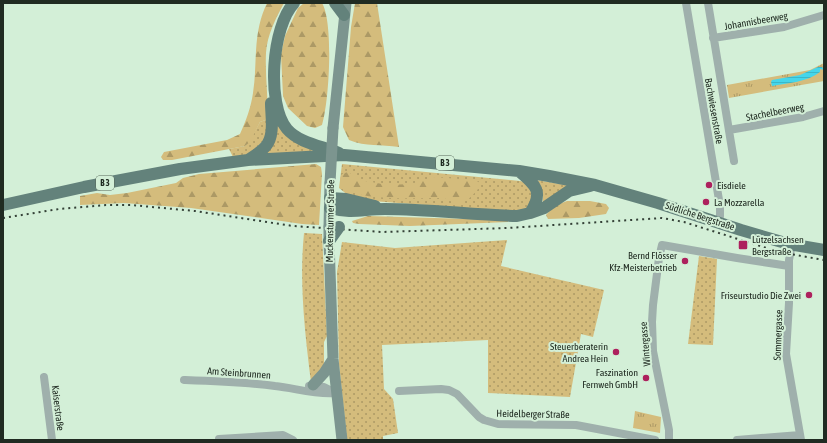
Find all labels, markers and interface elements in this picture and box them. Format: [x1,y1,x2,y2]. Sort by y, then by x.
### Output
street label: Johannisbeerweg [723,10,789,32]
street label: Bachwiesenstraße [703,77,725,145]
street label: Stachelbeerweg [745,101,806,123]
road number: B 3 [436,156,454,170]
road number: B 3 [96,176,114,190]
street label: Muckensturmer Straße [324,179,336,262]
marker: Eisdiele [704,180,714,190]
place label: Eisdiele [717,180,746,191]
marker: La Mozzarella [701,197,711,207]
place label: La Mozzarella [714,197,765,208]
street label: Südliche Bergstraße [664,200,737,233]
place label: Lützelsachsen Bergstraße [752,234,804,257]
marker: Lützelsachsen Bergstraße [737,239,749,251]
place label: Bernd Flösser Kfz-Meisterbetrieb [609,250,678,273]
marker: Bernd Flösser Kfz-Meisterbetrieb [680,256,690,266]
place label: Friseurstudio Die Zwei [721,290,801,301]
marker: Friseurstudio Die Zwei [804,290,814,300]
street label: Sommergasse [772,309,784,361]
street label: Wintergasse [638,321,652,367]
place label: Steuerberaterin Andrea Hein [550,341,608,364]
marker: Steuerberaterin Andrea Hein [611,347,621,357]
street label: Am Steinbrunnen [207,365,271,381]
place label: Faszination Fernweh GmbH [582,367,638,390]
marker: Faszination Fernweh GmbH [641,373,651,383]
street label: Kaiserstraße [50,385,66,432]
street label: Heidelberger Straße [496,408,570,420]

